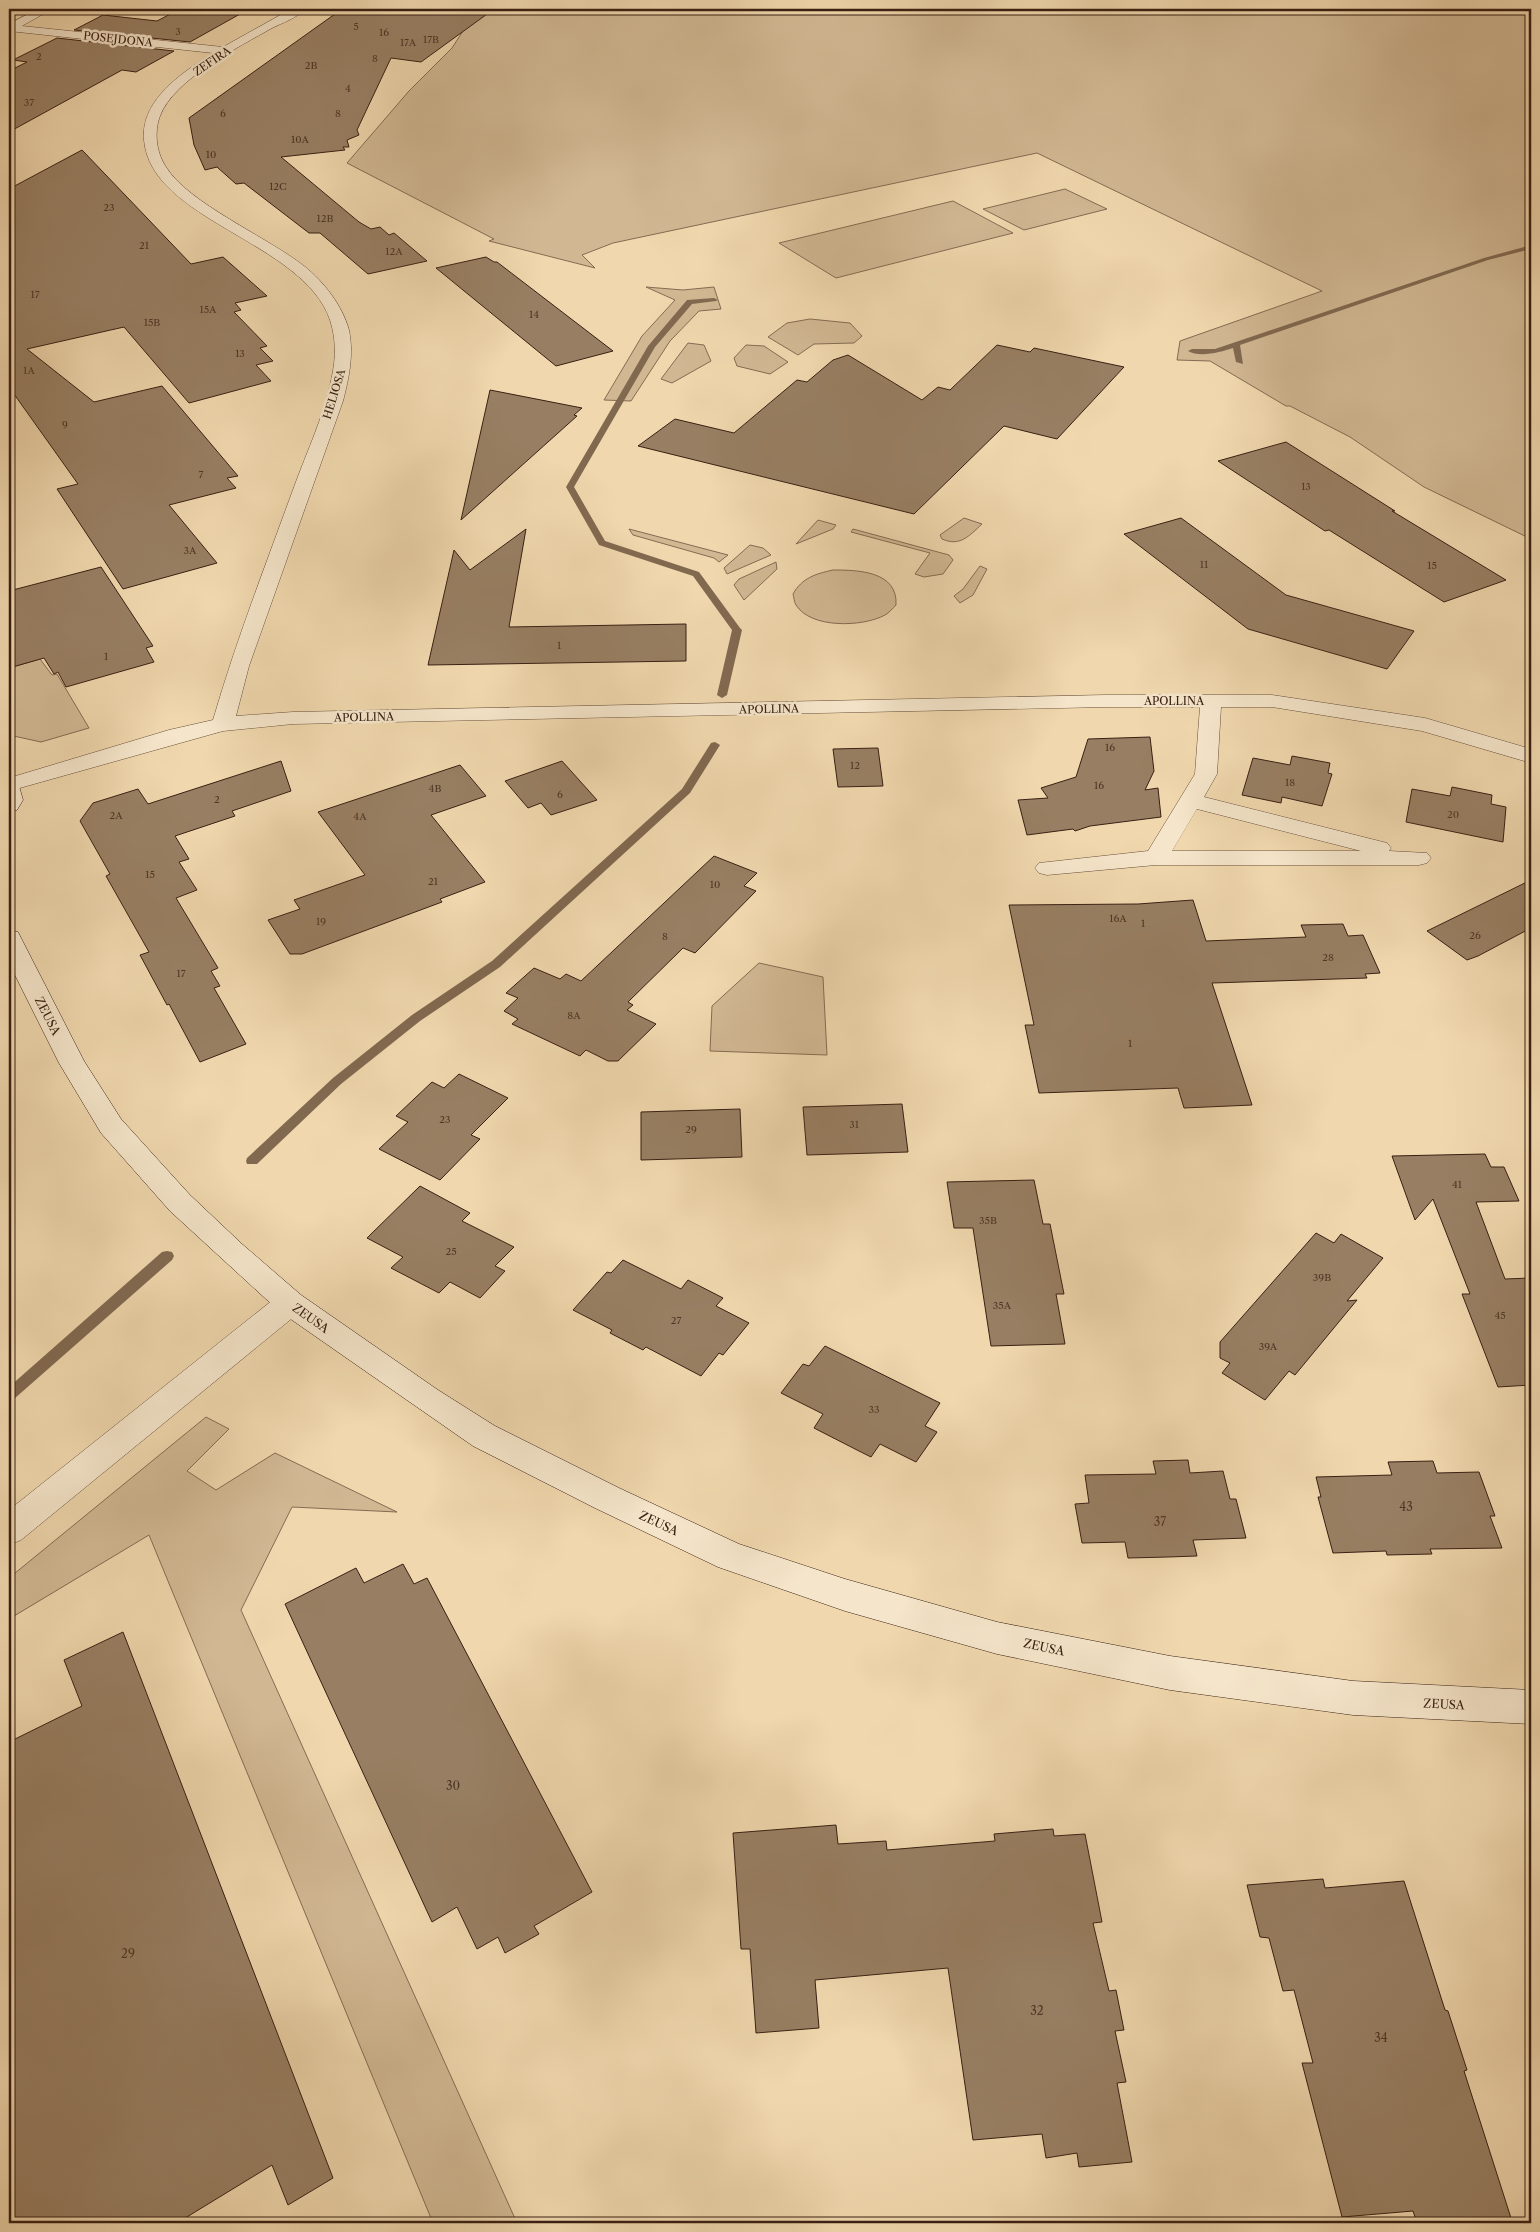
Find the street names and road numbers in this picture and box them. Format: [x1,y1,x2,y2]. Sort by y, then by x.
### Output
street label: POSEJDONA [83,28,154,50]
street label: ZEFIRA [190,43,234,79]
street label: HELIOSA [320,366,349,421]
street label: APOLLINA [1143,694,1205,708]
street label: APOLLINA [738,701,800,717]
street label: APOLLINA [333,709,395,725]
street label: ZEUSA [32,994,65,1039]
street label: ZEUSA [290,1300,333,1337]
street label: ZEUSA [637,1507,682,1539]
street label: ZEUSA [1022,1635,1067,1659]
street label: ZEUSA [1423,1695,1466,1713]

